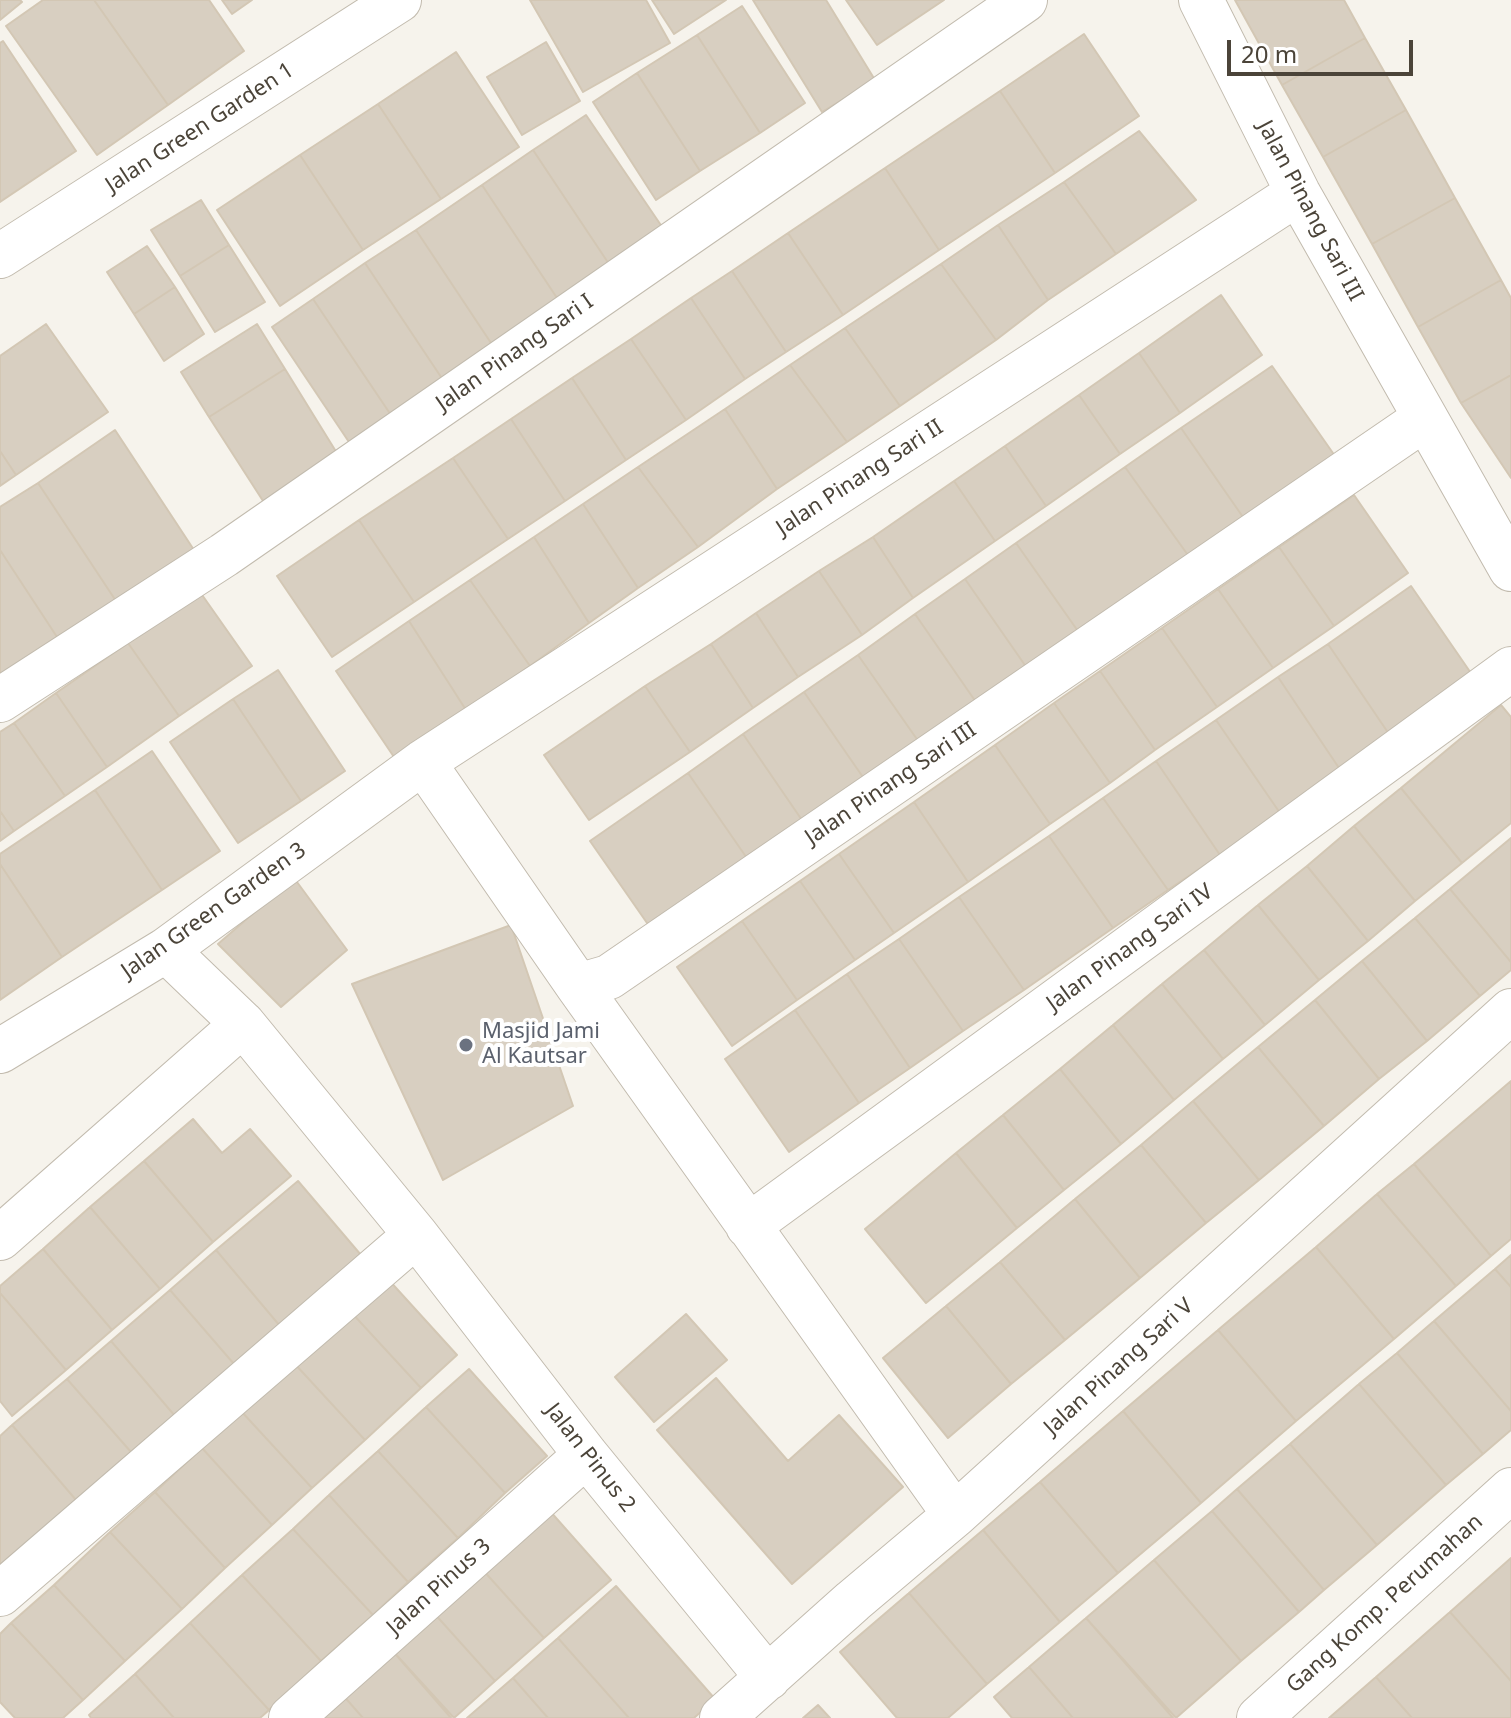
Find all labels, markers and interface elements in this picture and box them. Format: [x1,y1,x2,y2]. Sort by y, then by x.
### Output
scale bar [1231,24,1417,74]
text: 20 m [1241,37,1297,70]
street label: Jalan Green Garden 1 [101,57,299,199]
street label: Jalan Pinang Sari III [1251,116,1369,306]
street label: Jalan Pinang Sari I [431,289,599,417]
street label: Jalan Pinang Sari II [772,414,948,542]
street label: Jalan Pinang Sari III [800,717,982,851]
street label: Jalan Green Garden 3 [117,837,311,985]
street label: Jalan Pinang Sari IV [1042,879,1218,1017]
place label: Masjid Jami Al Kautsar [482,1019,600,1070]
marker: Masjid Jami Al Kautsar [457,1036,475,1054]
street label: Jalan Pinang Sari V [1039,1293,1199,1441]
street label: Jalan Pinus 2 [539,1398,641,1518]
street label: Gang Komp. Perumahan [1282,1509,1488,1699]
street label: Jalan Pinus 3 [382,1533,496,1641]

